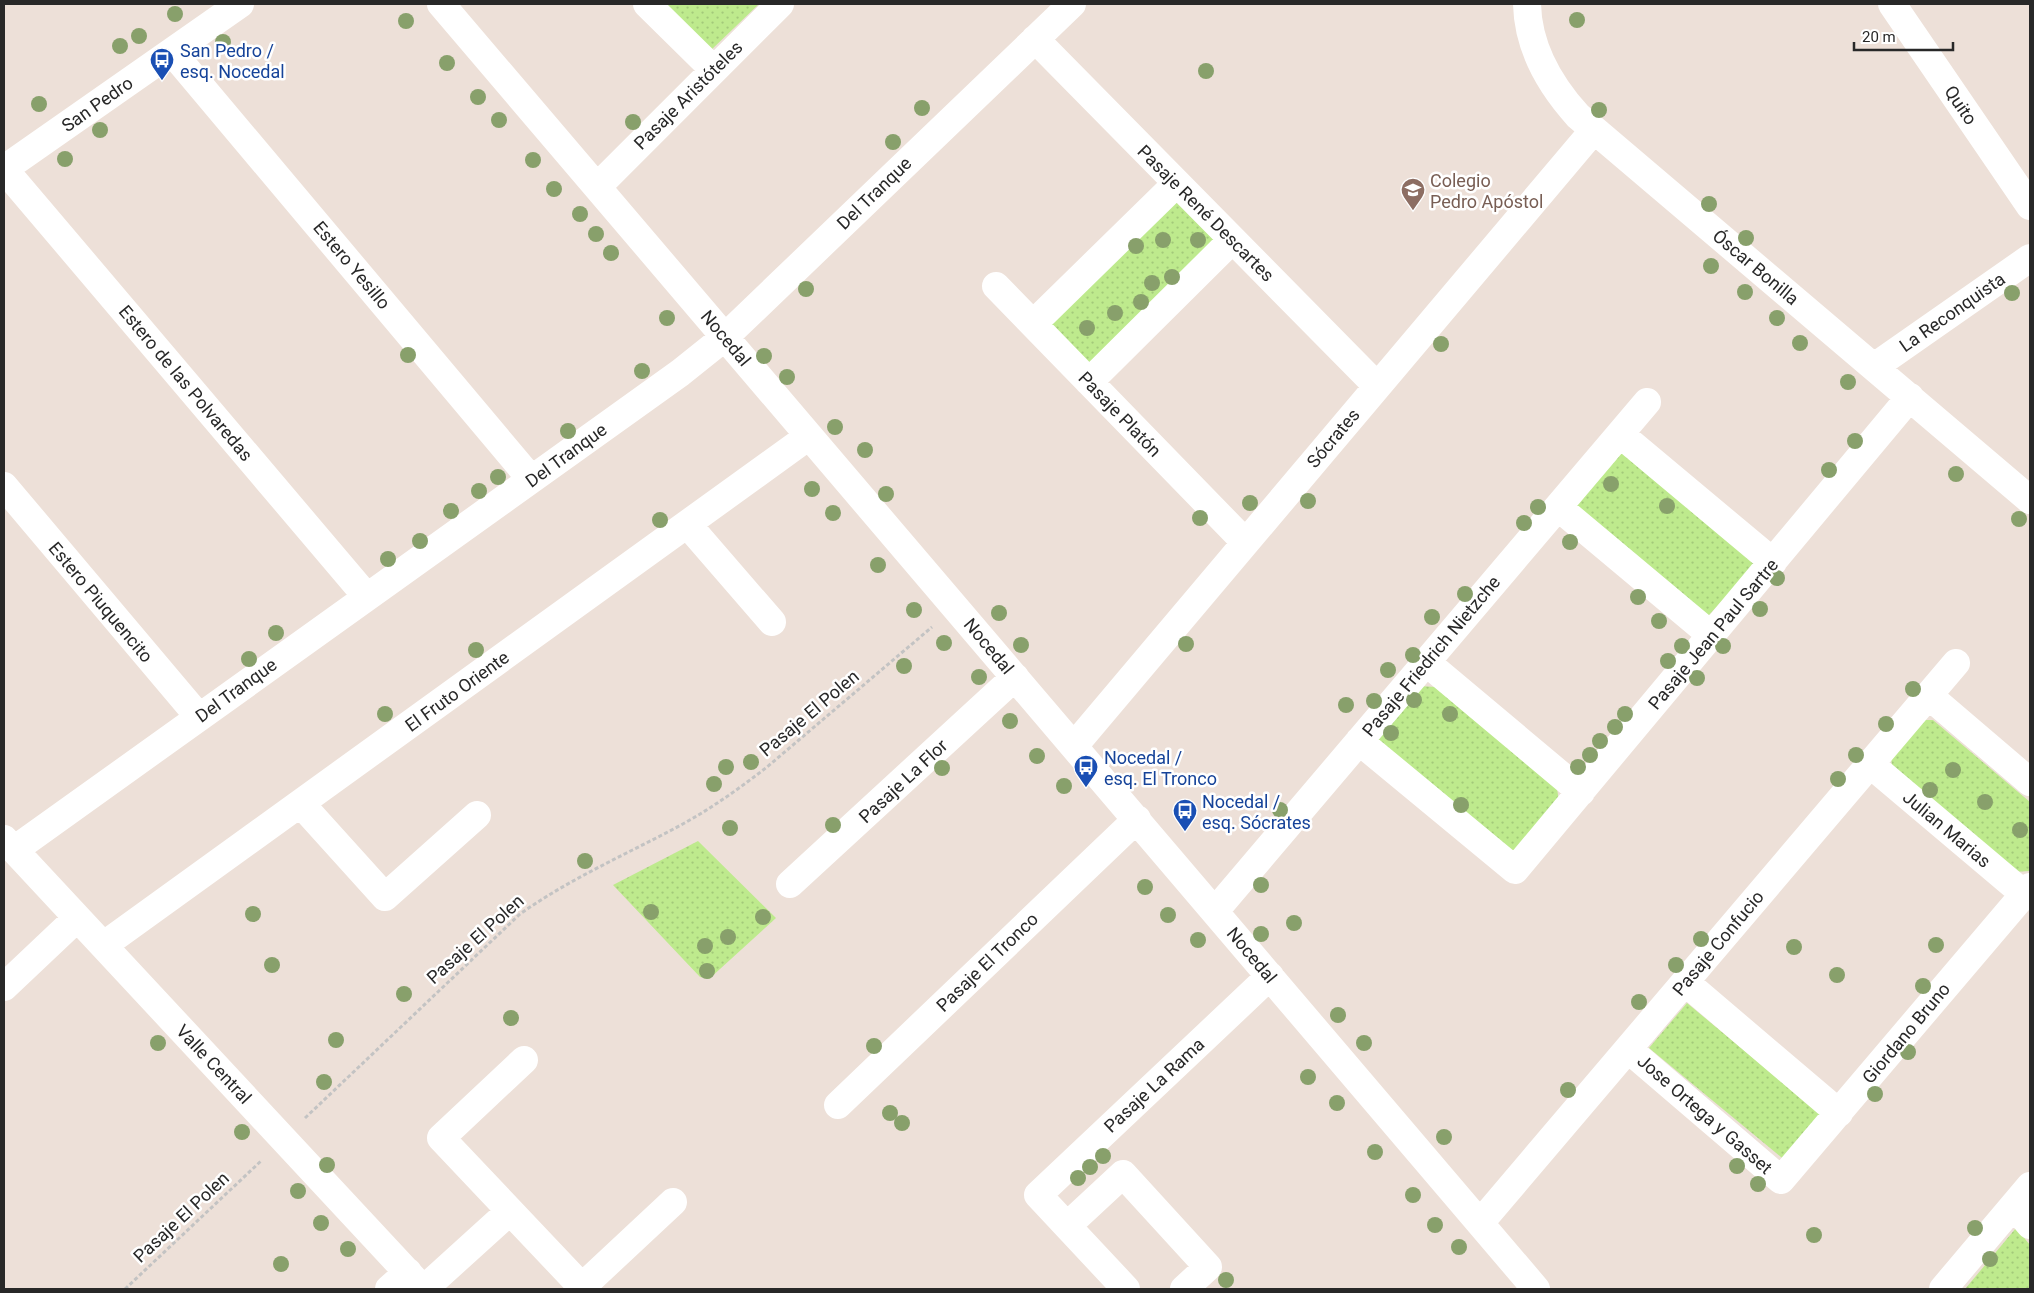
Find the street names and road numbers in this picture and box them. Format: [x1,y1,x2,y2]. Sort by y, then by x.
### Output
street label: Pasaje Aristóteles [629,36,747,154]
street label: San Pedro [57,72,137,136]
street label: Quito [1940,81,1982,129]
street label: Pasaje René Descartes [1133,140,1279,286]
street label: Del Tranque [832,152,916,234]
street label: Estero Yesillo [309,217,395,313]
street label: Óscar Bonilla [1709,225,1803,309]
street label: La Reconquista [1895,268,2009,356]
street label: Estero de las Polvaredas [115,301,257,465]
street label: Nocedal [697,306,755,370]
street label: Pasaje Platón [1074,367,1166,461]
street label: Sócrates [1302,404,1364,472]
street label: Del Tranque [521,419,611,491]
street label: Estero Piuquencito [45,538,157,666]
street label: Pasaje Jean Paul Sartre [1644,554,1782,714]
street label: Pasaje Friedrich Nietzche [1358,572,1504,740]
street label: Nocedal [960,614,1018,678]
street label: El Fruto Oriente [401,646,513,736]
street label: Del Tranque [191,654,281,726]
street label: Pasaje El Polen [755,665,863,761]
street label: Pasaje La Flor [854,735,952,827]
street label: Julian Marias [1899,786,1995,872]
street label: Pasaje Confucio [1668,886,1768,1000]
street label: Pasaje El Polen [422,890,528,988]
street label: Pasaje El Tronco [932,908,1042,1016]
street label: Nocedal [1223,923,1281,987]
street label: Giordano Bruno [1858,978,1954,1088]
street label: Valle Central [172,1020,256,1108]
street label: Pasaje La Rama [1100,1033,1208,1137]
street label: Jose Ortega y Gasset [1633,1050,1777,1178]
street label: Pasaje El Polen [129,1167,233,1267]

